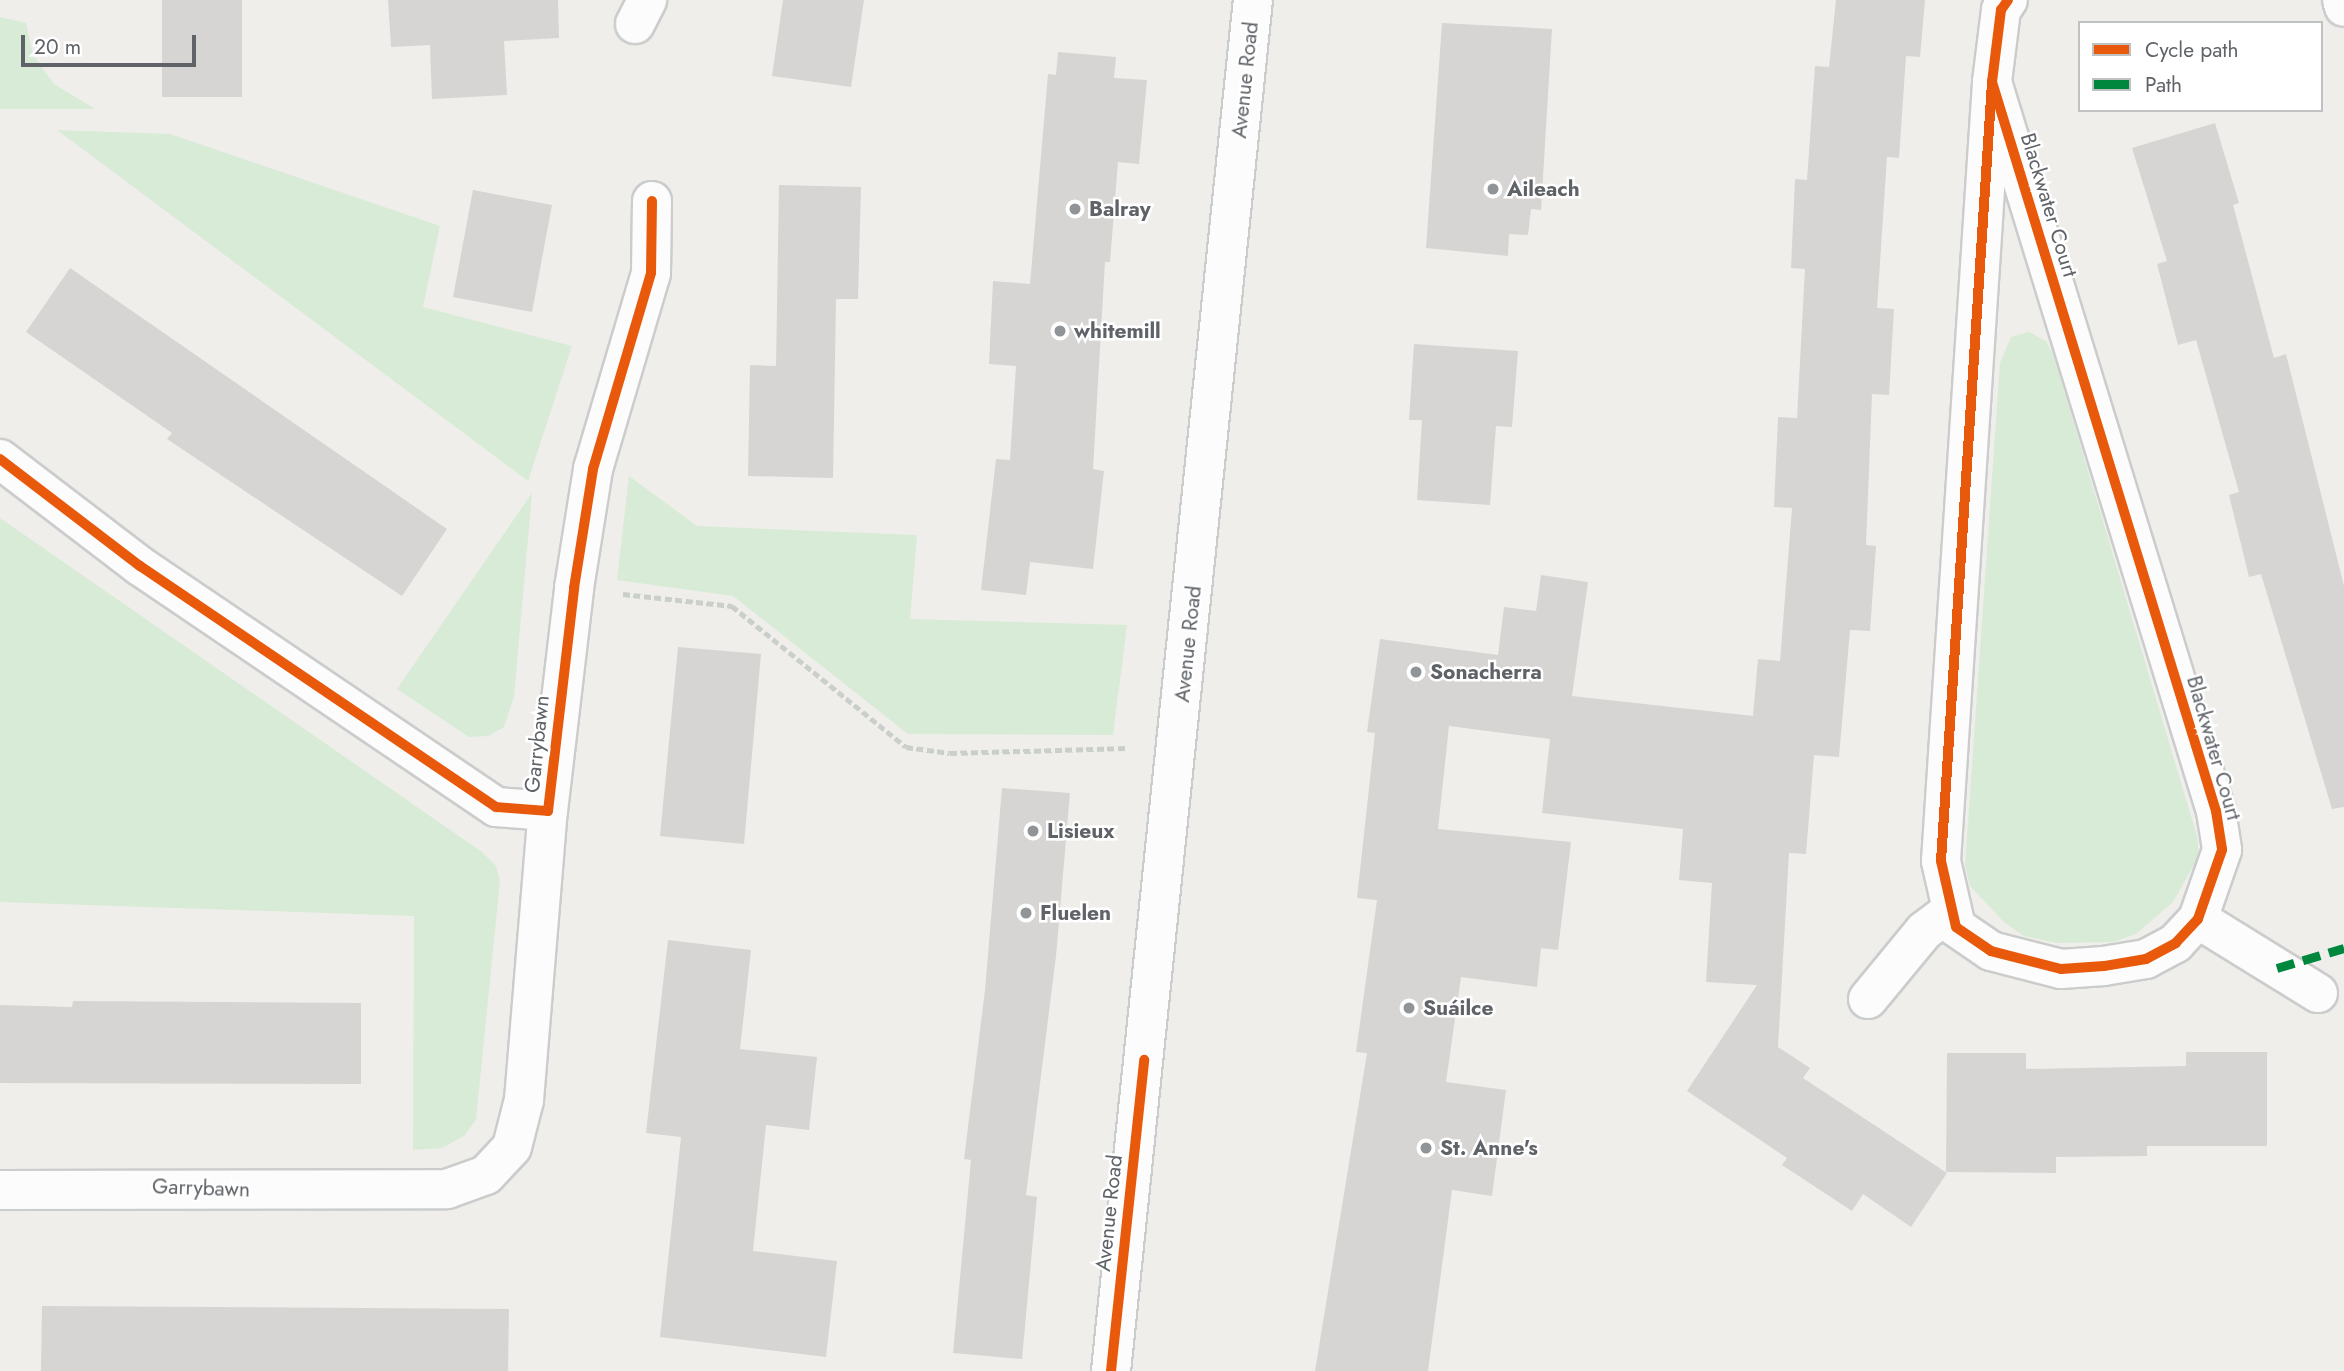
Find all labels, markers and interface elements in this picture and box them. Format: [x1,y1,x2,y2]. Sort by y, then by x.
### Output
street label: Avenue Road [1226,20,1264,140]
scale bar [24,21,200,65]
legend [2078,21,2323,112]
text: 20 m [34,32,81,62]
text: Cycle path [2145,35,2238,65]
text: Path [2145,70,2182,100]
street label: Blackwater Court [2015,130,2083,280]
place label: Aileach [1507,176,1580,202]
marker: Aileach [1485,181,1501,197]
place label: Balray [1089,196,1151,222]
marker: Balray [1067,201,1083,217]
place label: whitemill [1074,318,1161,344]
marker: whitemill [1052,323,1068,339]
street label: Avenue Road [1169,584,1207,704]
place label: Sonacherra [1430,659,1542,685]
marker: Sonacherra [1408,664,1424,680]
street label: Blackwater Court [2181,673,2247,823]
street label: Garrybawn [519,694,555,794]
place label: Lisieux [1047,818,1115,844]
marker: Lisieux [1025,823,1041,839]
place label: Fluelen [1040,900,1111,926]
marker: Fluelen [1018,905,1034,921]
place label: Suáilce [1423,995,1493,1021]
marker: Suáilce [1401,1000,1417,1016]
place label: St. Anne's [1440,1135,1538,1161]
marker: St. Anne's [1418,1140,1434,1156]
street label: Avenue Road [1090,1153,1128,1273]
street label: Garrybawn [152,1174,250,1202]

